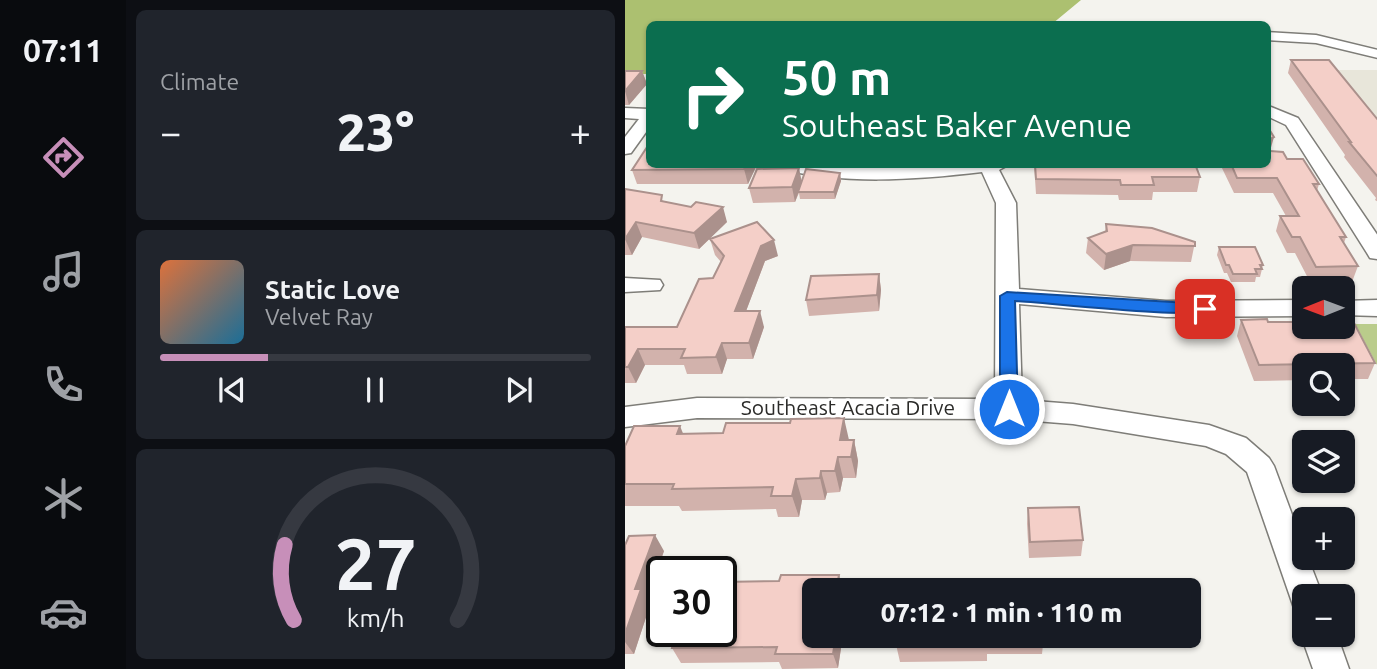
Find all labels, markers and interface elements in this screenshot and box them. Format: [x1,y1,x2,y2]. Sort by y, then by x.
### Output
text: 07:11 [23,32,103,68]
icon: right [667,49,758,140]
text: 50 m [782,49,891,104]
text: Climate [160,69,239,94]
text: 23° [337,103,414,161]
text: Southeast Baker Avenue [782,107,1132,143]
text: − [160,111,181,153]
text: + [570,111,591,153]
icon: directions [39,133,88,182]
icon: music [39,247,88,296]
text: Static Love [265,275,400,304]
north arrow [1292,276,1355,340]
map controls [1292,276,1355,647]
pin [1175,279,1235,339]
icon: arrive [1186,290,1224,328]
text: Velvet Ray [265,304,373,329]
button: search [1292,353,1355,416]
icon: phone [39,360,88,409]
icon: previous [213,371,251,409]
icon: pause [356,371,394,409]
icon: next [500,371,538,409]
position arrow [972,372,1046,446]
street label: Southeast Acacia Drive [741,395,955,419]
button: layers [1292,430,1355,493]
icon: climate [39,474,88,523]
button: + [1292,507,1355,570]
text: 27 [334,523,417,605]
speed limit sign: 30 [646,556,737,647]
button: − [1292,584,1355,647]
icon: car [39,588,88,637]
text: 07:12 · 1 min · 110 m [881,598,1122,627]
text: km/h [347,604,404,632]

